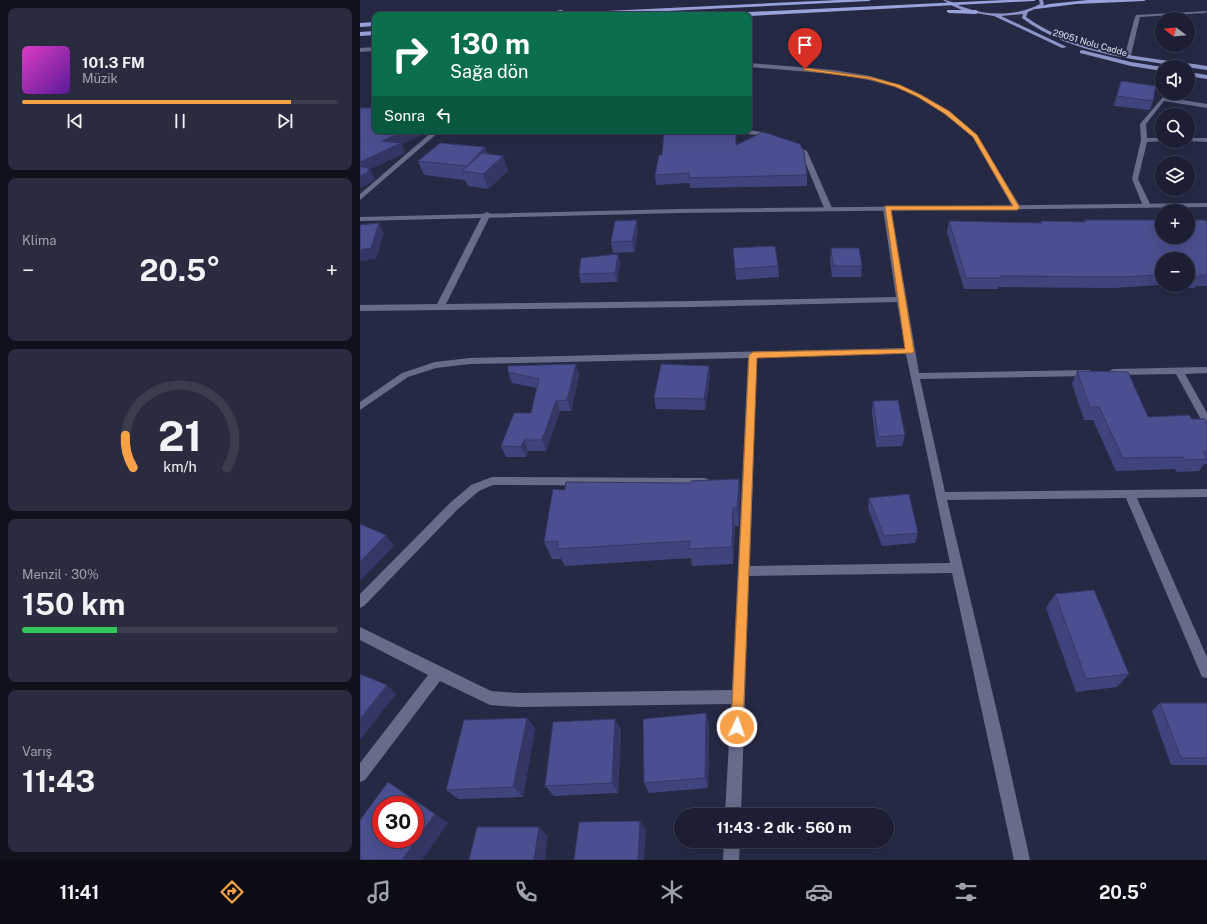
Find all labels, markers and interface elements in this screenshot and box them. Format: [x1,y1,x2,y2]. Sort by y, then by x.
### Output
north arrow [1155,12,1195,52]
map controls [1155,12,1195,292]
text: 130 m [450,27,530,60]
street label: 29051 Nolu Cadde [1052,27,1129,58]
icon: right [384,28,436,80]
pin [788,28,822,69]
icon: arrive [794,34,816,56]
text: 101.3 FM [82,54,145,71]
button: sound [1155,60,1195,100]
text: Sağa dön [450,61,528,82]
text: Müzik [82,71,118,86]
icon: left [433,104,455,126]
text: Sonra [384,107,425,124]
button: search [1155,108,1195,148]
icon: previous [64,110,86,132]
icon: pause [169,110,191,132]
icon: next [274,110,296,132]
button: layers [1155,156,1195,196]
button: + [1155,204,1195,244]
text: Klima [22,233,56,248]
text: 20.5° [140,252,220,288]
button: − [1155,252,1195,292]
text: − [22,257,34,283]
text: + [326,257,338,283]
text: 21 [158,411,202,460]
text: km/h [163,458,197,475]
text: Menzil · 30% [22,567,99,582]
text: 150 km [22,586,125,622]
position arrow [716,706,758,748]
text: Varış [22,744,52,759]
text: 11:43 [22,763,95,799]
speed limit sign: 30 [372,796,424,848]
text: 11:43 · 2 dk · 560 m [716,819,852,836]
icon: directions [218,878,246,906]
icon: music [365,878,393,906]
icon: phone [512,878,540,906]
icon: climate [658,878,686,906]
icon: car [805,878,833,906]
icon: filters [952,878,980,906]
text: 11:41 [59,882,99,903]
text: 20.5° [1099,882,1148,903]

